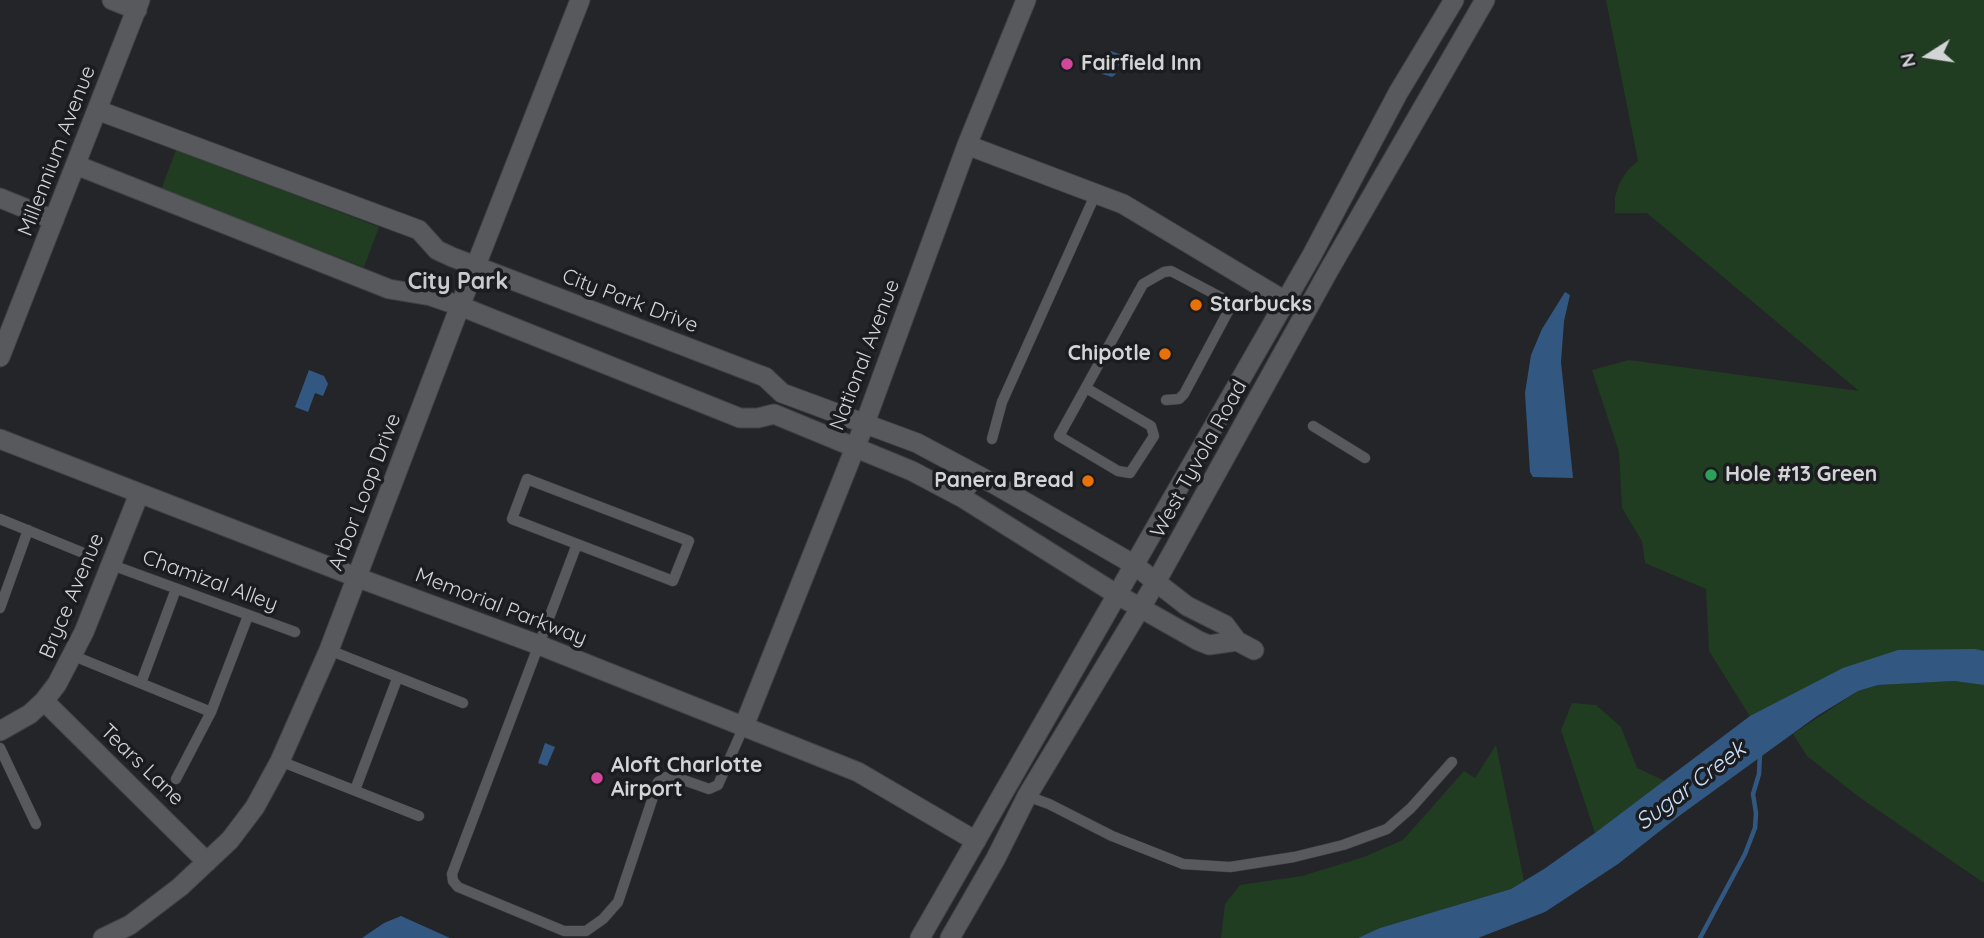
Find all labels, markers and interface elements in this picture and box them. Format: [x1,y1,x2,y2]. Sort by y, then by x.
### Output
north arrow [1893,21,1963,91]
place label: Fairfield Inn [1081,51,1201,77]
text: N [1894,51,1921,70]
marker: Fairfield Inn [1059,56,1075,72]
street label: Millennium Avenue [13,62,101,240]
street label: City Park Drive [558,263,702,339]
district label: City Park [408,268,508,296]
street label: National Avenue [825,276,905,434]
place label: Starbucks [1210,292,1312,318]
marker: Starbucks [1188,297,1204,313]
place label: Chipotle [1068,341,1151,367]
marker: Chipotle [1157,346,1173,362]
street label: West Tyvola Road [1145,376,1253,542]
street label: Arbor Loop Drive [323,410,407,574]
place label: Hole #13 Green [1725,462,1877,488]
marker: Hole #13 Green [1703,467,1719,483]
place label: Panera Bread [934,468,1074,494]
marker: Panera Bread [1080,473,1096,489]
street label: Bryce Avenue [34,529,110,663]
street label: Chamizal Alley [139,545,281,617]
street label: Memorial Parkway [412,563,590,651]
street label: Tears Lane [95,719,189,811]
water label: Sugar Creek [1630,736,1752,836]
place label: Aloft Charlotte Airport [611,753,762,803]
marker: Aloft Charlotte Airport [589,770,605,786]

